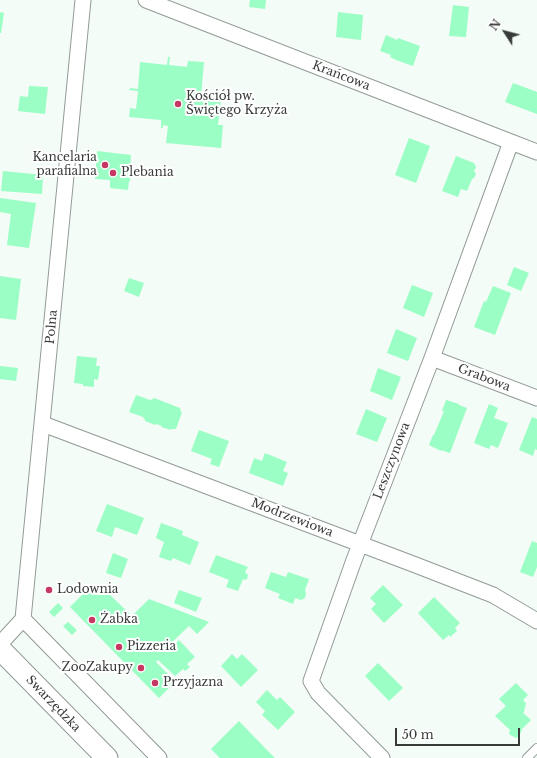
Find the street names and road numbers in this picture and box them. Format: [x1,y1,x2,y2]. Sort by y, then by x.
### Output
street label: Krańcowa [310,58,372,94]
street label: Polna [43,309,61,345]
street label: Grabowa [456,361,512,395]
street label: Leszczynowa [371,421,413,501]
street label: Modrzewiowa [249,496,335,540]
street label: Swarzędzka [23,673,83,735]

